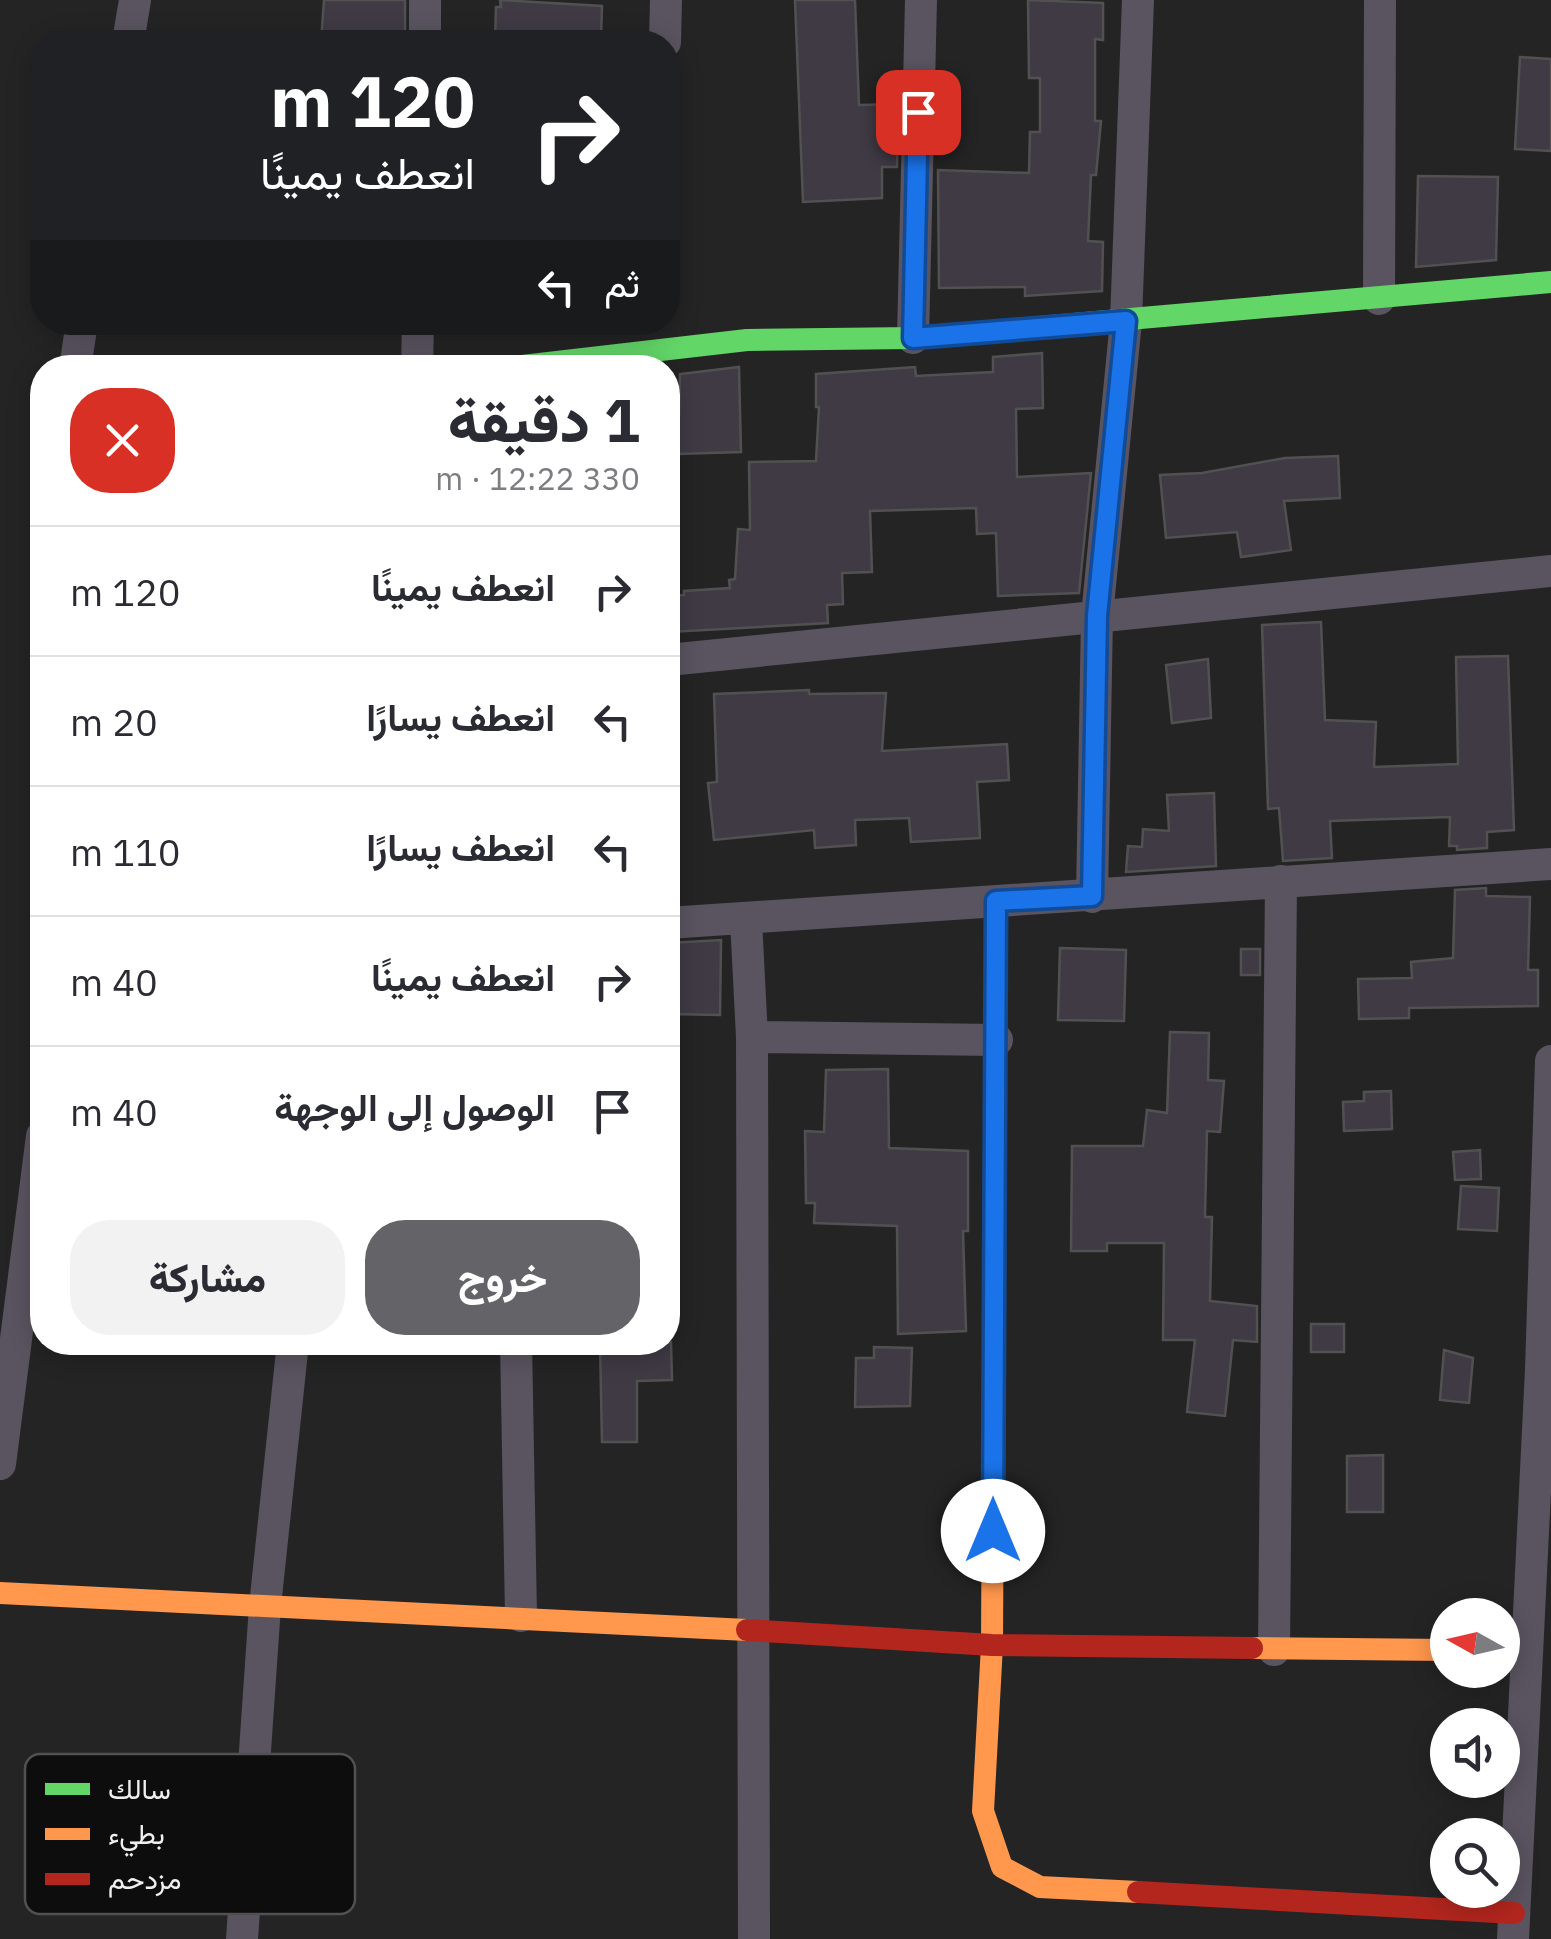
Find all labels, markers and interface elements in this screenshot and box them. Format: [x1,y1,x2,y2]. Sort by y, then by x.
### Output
text: 120 m [270,55,475,146]
icon: right [510,70,640,200]
pin [876,70,961,155]
icon: arrive [891,85,946,140]
text: انعطف يمينًا [260,143,475,201]
text: ثم [604,258,640,307]
icon: left [529,260,584,315]
text: 1 دقيقة [448,380,640,459]
button: close [70,388,175,493]
text: 330 m · 12:22 [435,457,640,499]
text: انعطف يمينًا [371,562,555,611]
icon: right [585,564,640,619]
text: 120 m [70,567,181,616]
text: انعطف يسارًا [366,692,555,741]
icon: left [585,694,640,749]
text: 20 m [70,697,158,746]
text: انعطف يسارًا [366,822,555,871]
icon: left [585,824,640,879]
text: 110 m [70,827,181,876]
text: انعطف يمينًا [371,952,555,1001]
icon: right [585,954,640,1009]
text: 40 m [70,957,158,1006]
text: الوصول إلى الوجهة [274,1082,555,1131]
icon: arrive [585,1084,640,1139]
text: 40 m [70,1087,158,1136]
button: مشاركة [70,1220,345,1335]
button: خروج [365,1220,640,1335]
position arrow [941,1479,1045,1583]
north arrow [1430,1598,1520,1688]
map controls [1430,1598,1520,1908]
button: sound [1430,1708,1520,1798]
legend [25,1754,355,1914]
text: سالك [108,1770,171,1807]
text: بطيء [108,1815,165,1857]
button: search [1430,1818,1520,1908]
text: مزدحم [108,1860,181,1898]

